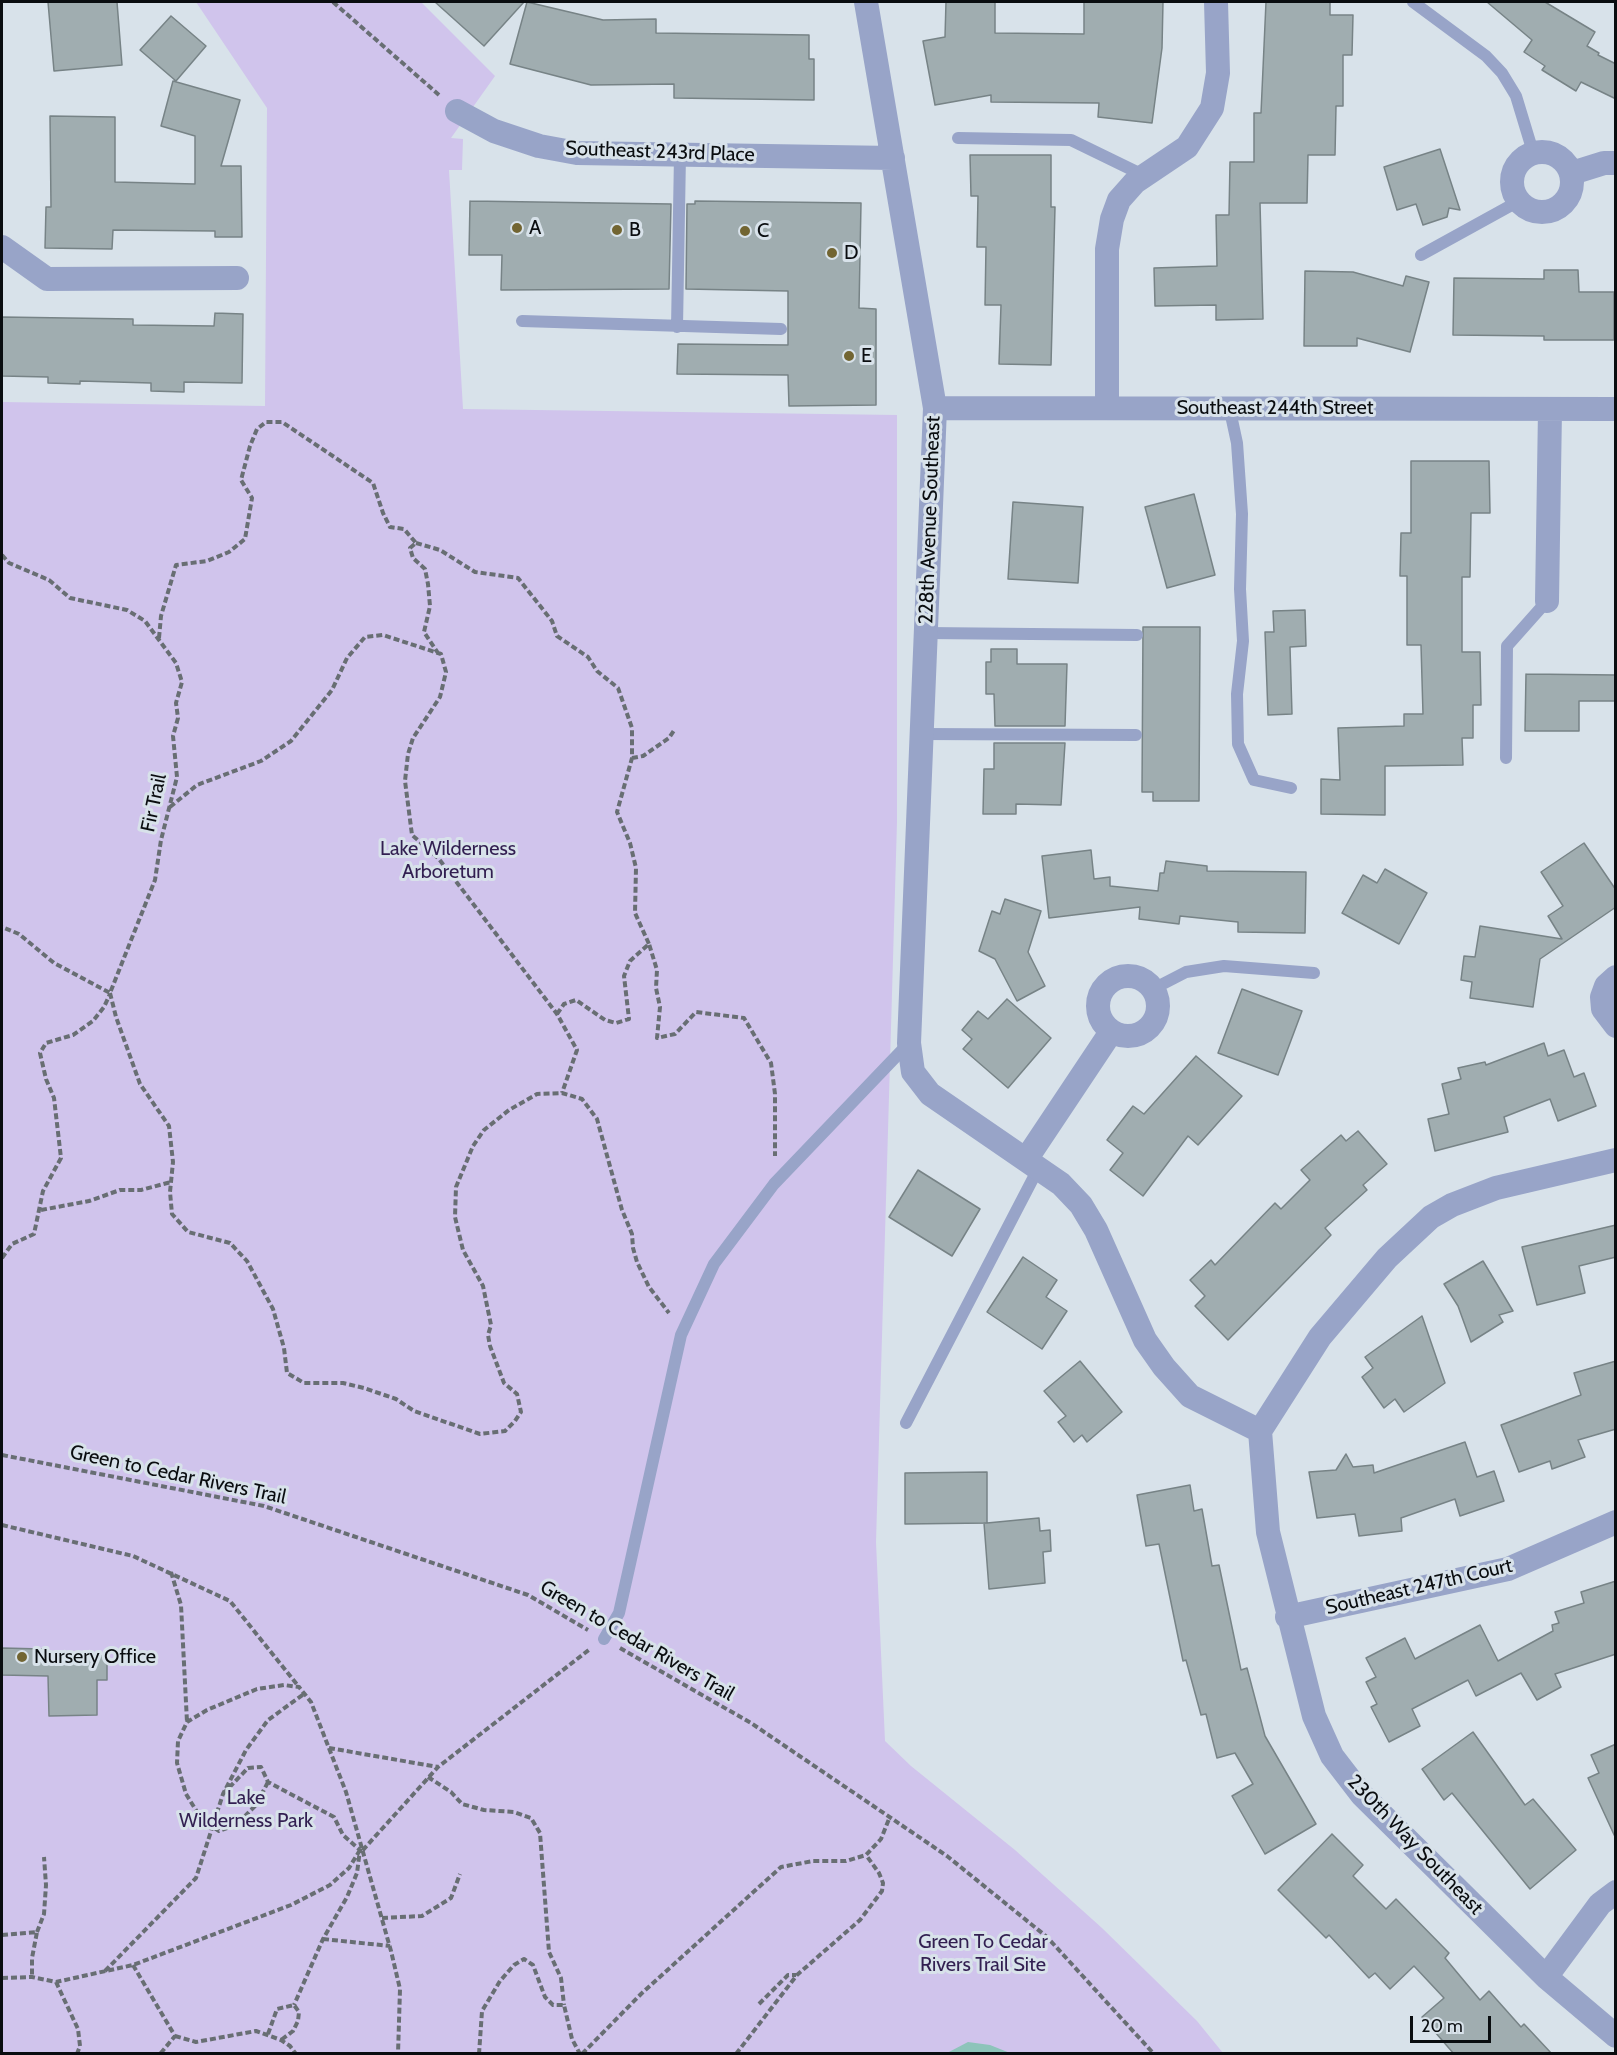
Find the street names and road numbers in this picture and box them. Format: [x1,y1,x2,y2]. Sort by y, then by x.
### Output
street label: Southeast 243rd Place [565,137,755,167]
street label: Southeast 244th Street [1176,396,1374,420]
street label: 228th Avenue Southeast [914,415,946,625]
street label: Fir Trail [136,772,172,834]
street label: Green to Cedar Rivers Trail [68,1440,288,1510]
street label: Southeast 247th Court [1323,1554,1515,1620]
street label: Green to Cedar Rivers Trail [536,1576,738,1706]
street label: 230th Way Southeast [1342,1770,1488,1920]

